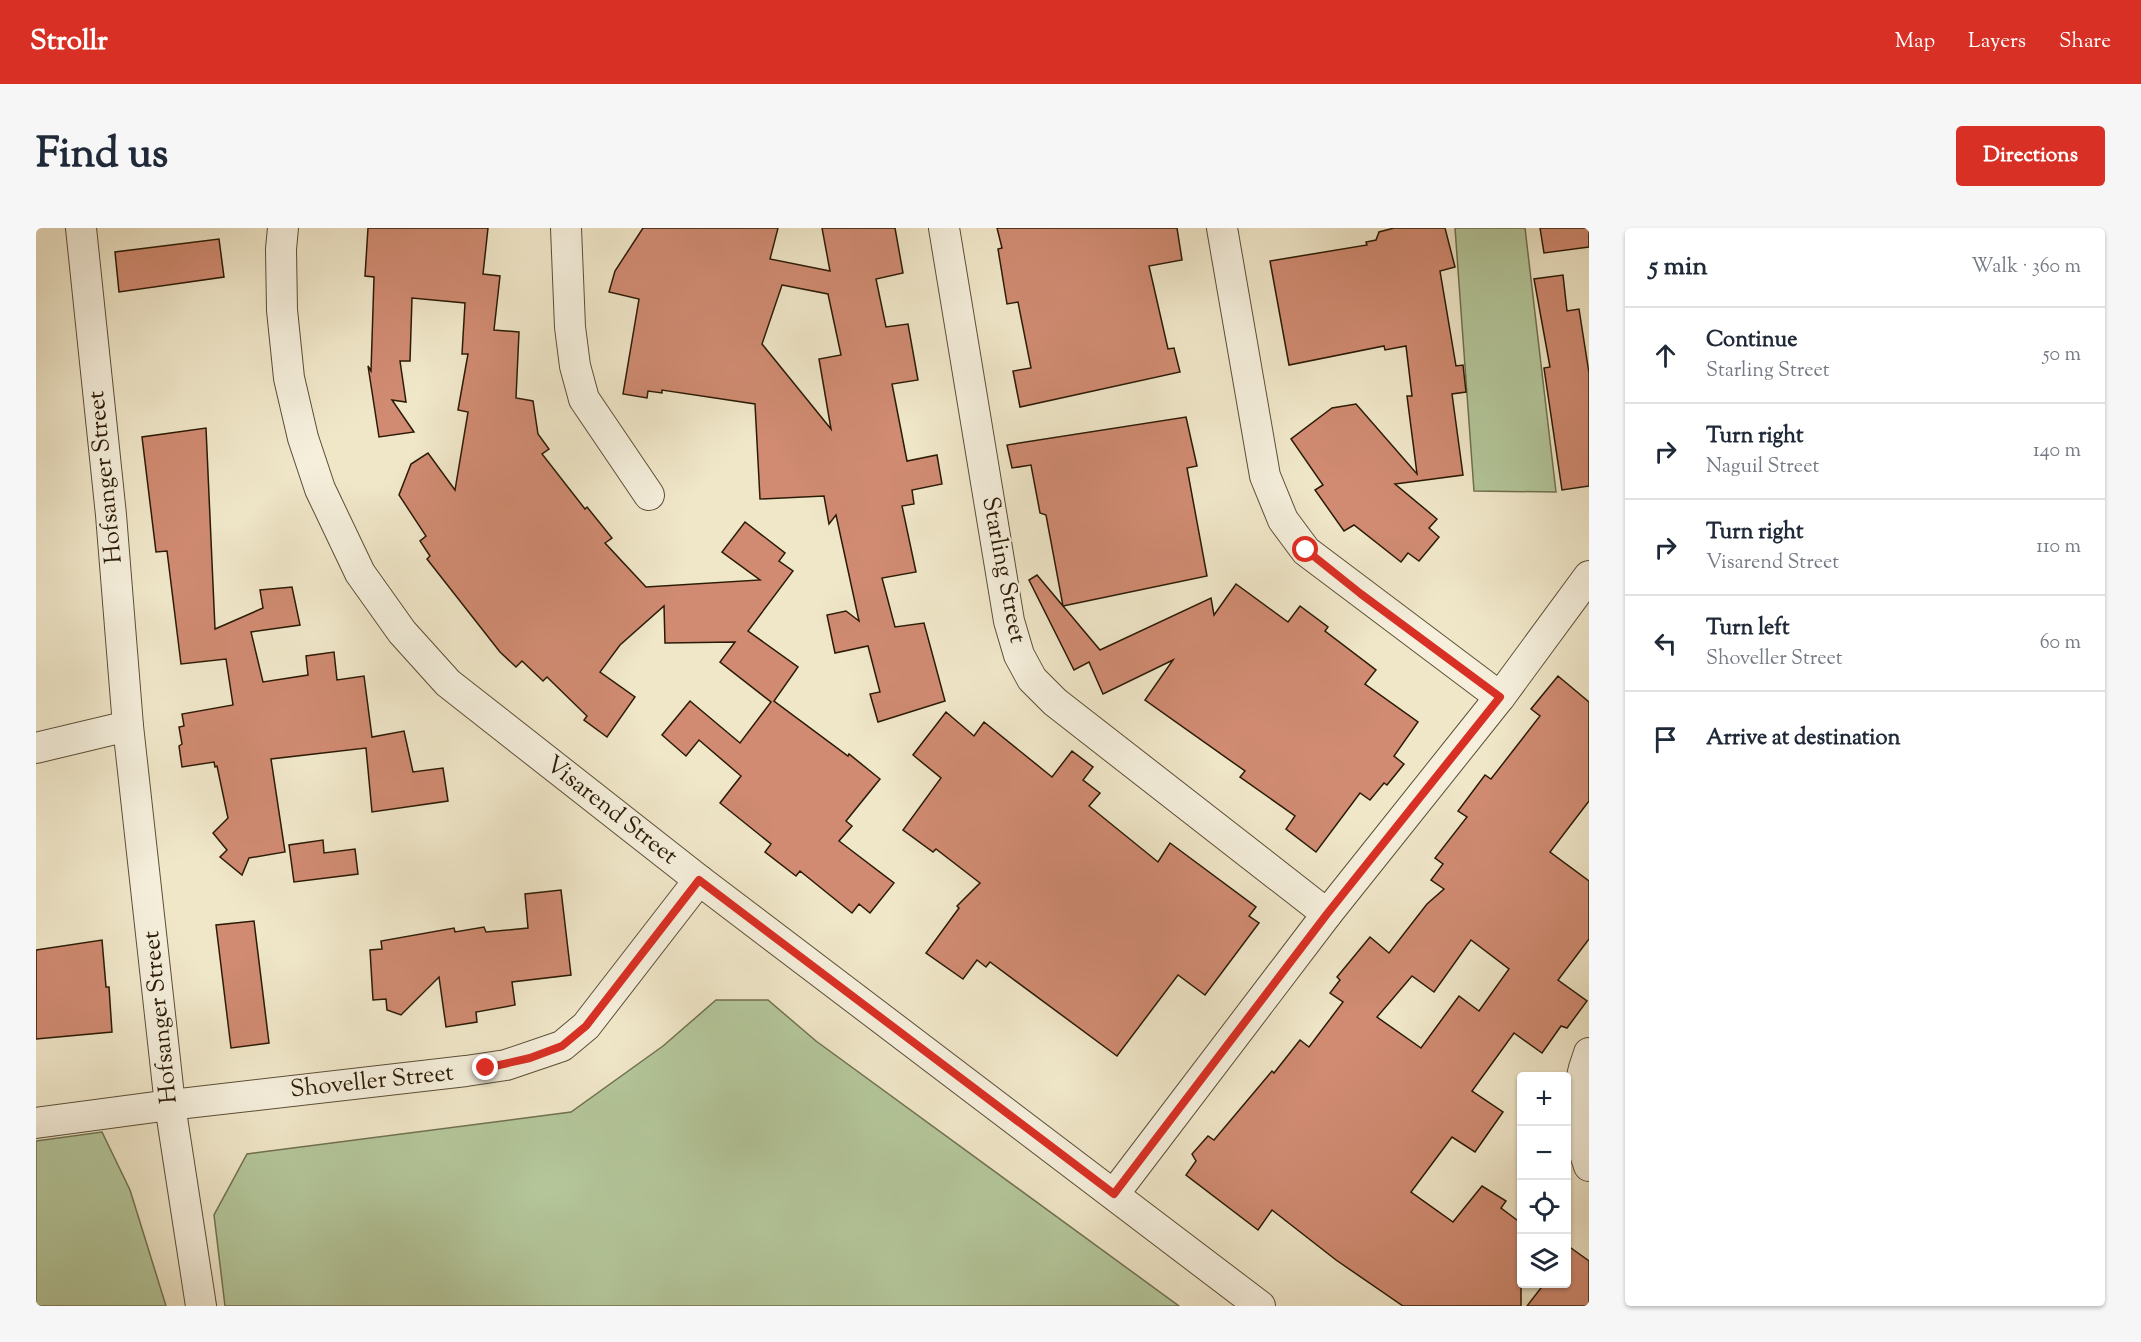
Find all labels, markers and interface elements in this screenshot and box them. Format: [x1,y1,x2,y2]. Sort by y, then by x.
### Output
text: Strollr [30,22,108,62]
text: Map [1895,27,1935,57]
text: Layers [1968,27,2026,57]
text: Share [2059,27,2111,57]
text: Find us [36,126,168,186]
button: Directions [1956,126,2105,186]
text: 5 min [1649,249,1708,286]
text: Walk · 360 m [1971,253,2081,282]
text: Continue [1706,325,1797,357]
icon: ahead [1649,339,1682,372]
text: 50 m [2043,341,2081,370]
text: Starling Street [1706,357,1830,386]
street label: Hofsanger Street [80,389,132,565]
text: Turn right [1706,421,1803,453]
icon: right [1649,435,1682,468]
text: 140 m [2033,437,2081,466]
text: Naguil Street [1706,453,1819,482]
street label: Starling Street [972,494,1034,646]
text: Turn right [1706,517,1803,549]
icon: right [1649,531,1682,564]
text: 110 m [2036,533,2081,562]
route start [1292,536,1318,562]
text: Visarend Street [1706,549,1839,578]
text: Turn left [1706,613,1789,645]
icon: left [1649,627,1682,660]
text: 60 m [2040,629,2081,658]
text: Shoveller Street [1706,645,1843,674]
icon: arrive [1649,723,1682,756]
text: Arrive at destination [1706,723,1901,755]
street label: Visarend Street [538,748,684,874]
street label: Hofsanger Street [135,929,187,1105]
route end [472,1054,498,1080]
street label: Shoveller Street [289,1057,455,1107]
map controls [1517,1072,1571,1288]
button: + [1517,1072,1571,1126]
button: − [1517,1126,1571,1180]
button: locate [1517,1180,1571,1234]
button: layers [1517,1234,1571,1288]

